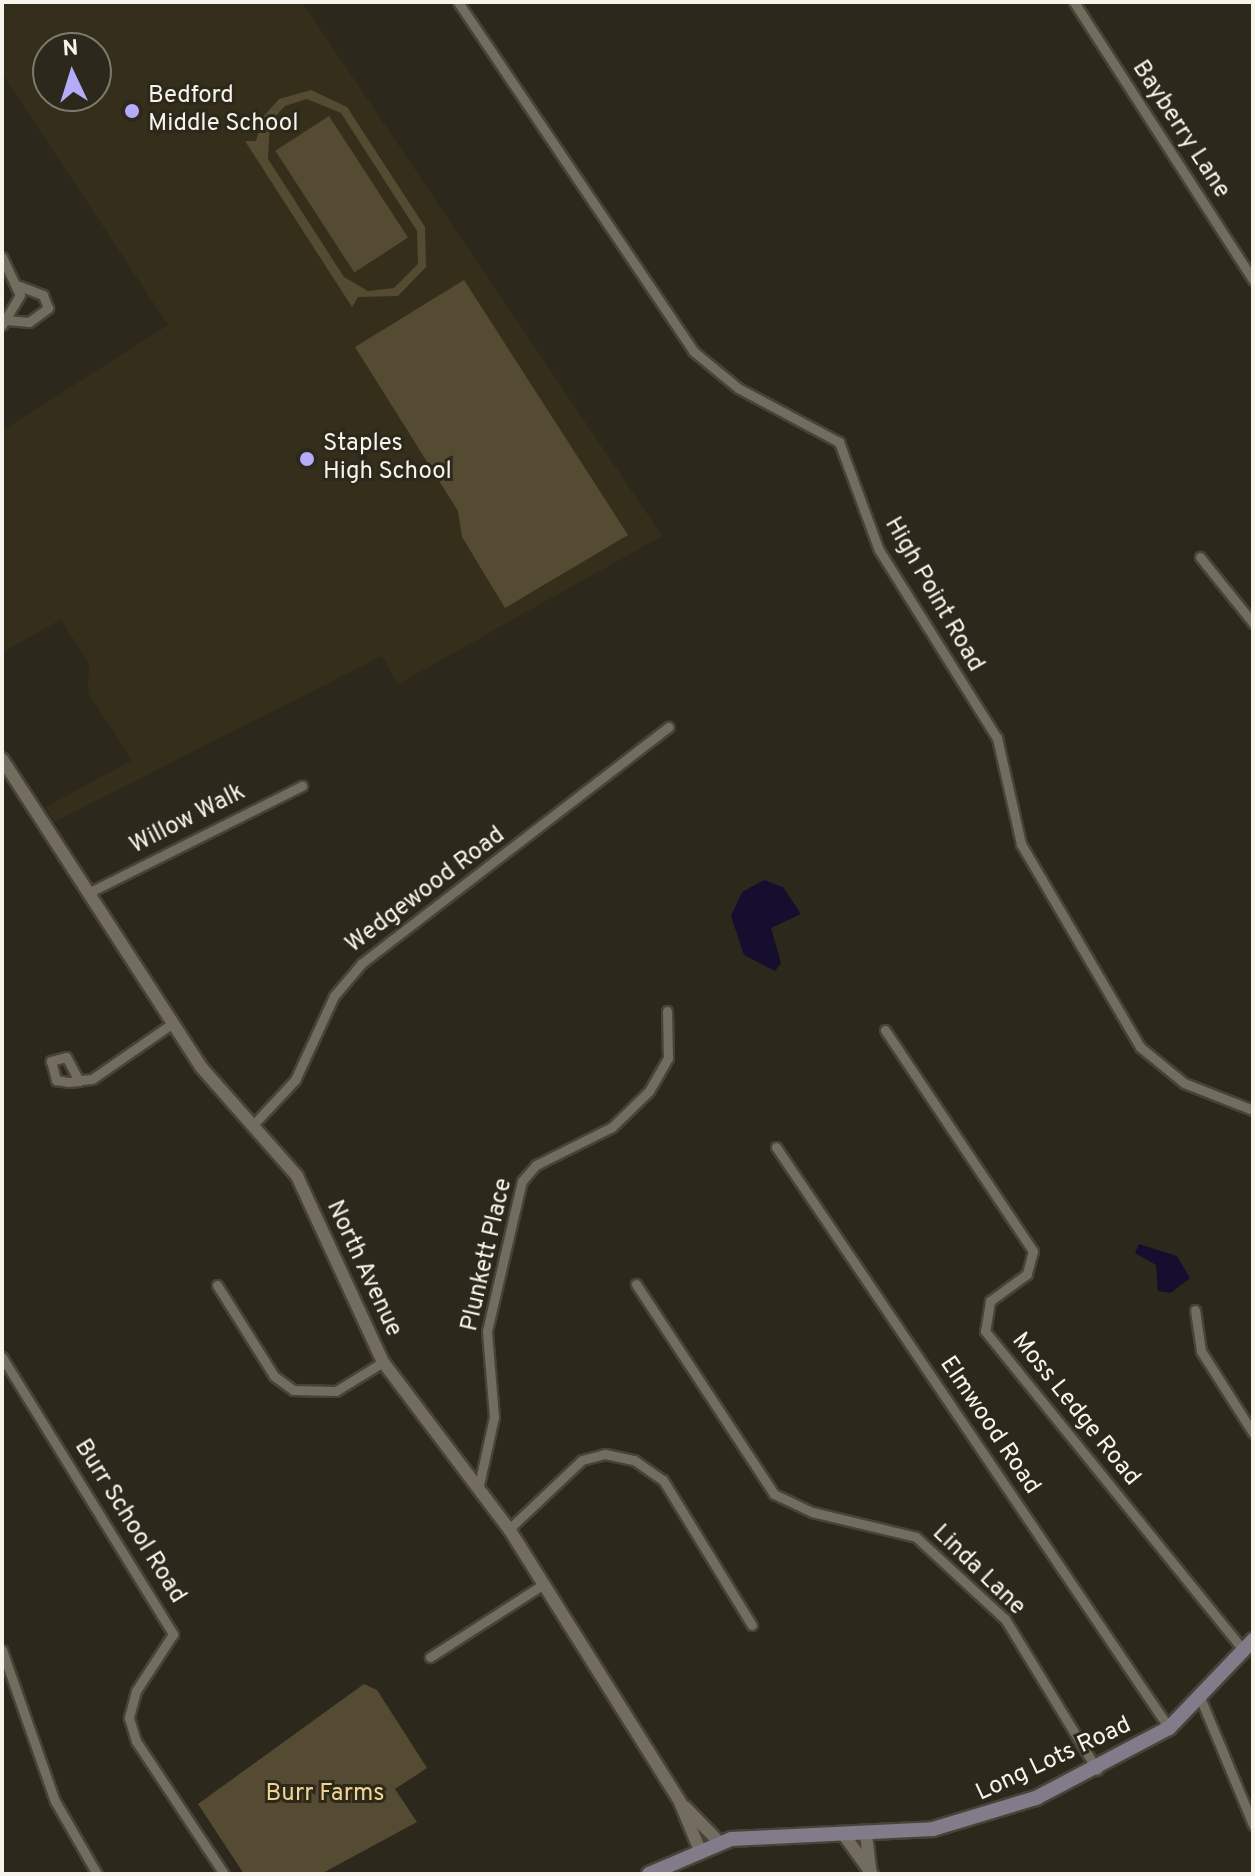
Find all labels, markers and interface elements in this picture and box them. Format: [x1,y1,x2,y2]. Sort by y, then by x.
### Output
north arrow [32,32,112,112]
text: N [62,36,79,64]
street label: Bayberry Lane [1125,56,1235,204]
place label: Bedford Middle School [148,83,298,139]
marker: Bedford Middle School [123,102,141,120]
place label: Staples High School [323,431,452,487]
marker: Staples High School [298,450,316,468]
street label: High Point Road [877,513,989,677]
street label: Willow Walk [125,779,251,861]
street label: Wedgewood Road [341,822,511,960]
street label: Plunkett Place [456,1176,520,1334]
street label: North Avenue [319,1196,407,1342]
street label: Moss Ledge Road [1005,1328,1145,1492]
street label: Elmwood Road [932,1352,1046,1500]
street label: Burr School Road [67,1435,191,1609]
street label: Linda Lane [925,1520,1031,1622]
street label: Long Lots Road [972,1712,1136,1808]
park label: Burr Farms [266,1781,384,1809]

